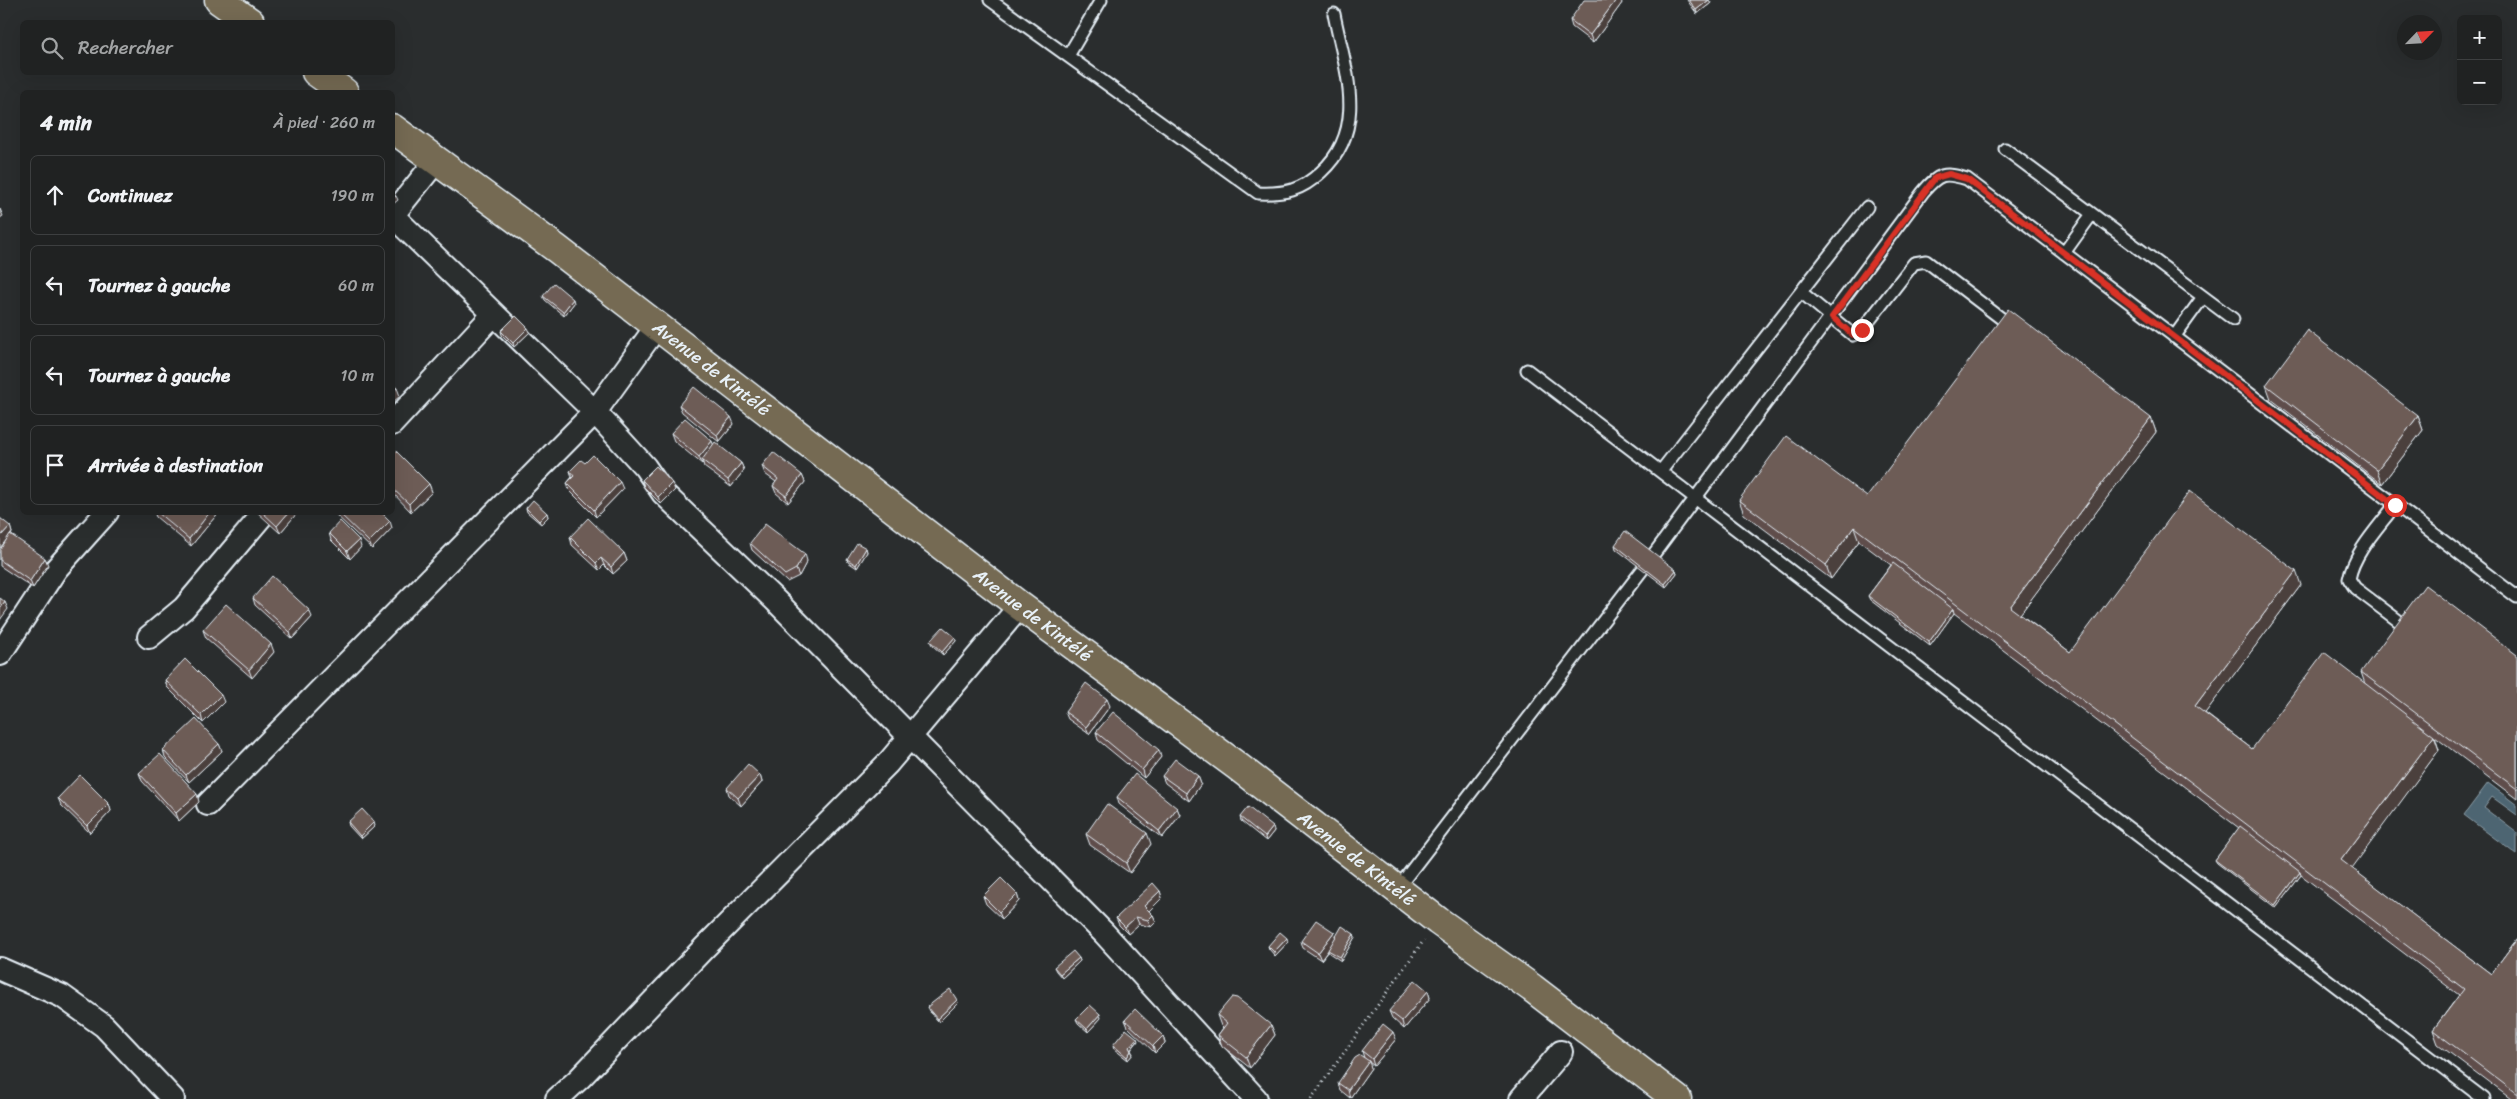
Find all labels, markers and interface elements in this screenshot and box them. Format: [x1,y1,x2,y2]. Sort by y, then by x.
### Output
north arrow [2397,15,2442,60]
map controls [2457,15,2502,105]
button: + [2457,15,2502,60]
search box [20,20,395,75]
text: Rechercher [78,31,173,64]
icon: search [38,34,66,62]
button: − [2457,60,2502,105]
text: 4 min [40,104,92,142]
text: À pied · 260 m [273,108,375,137]
text: Continuez [88,179,173,212]
icon: ahead [41,181,69,209]
text: 190 m [331,181,374,210]
text: Tournez à gauche [88,269,230,302]
icon: left [41,271,69,299]
text: 60 m [338,271,374,300]
street label: Avenue de Kintélé [645,311,778,425]
route end [1851,319,1874,342]
text: Tournez à gauche [88,359,230,392]
icon: left [41,361,69,389]
text: 10 m [341,361,374,390]
text: Arrivée à destination [88,449,263,482]
icon: arrive [41,451,69,479]
route start [2384,494,2407,517]
street label: Avenue de Kintélé [965,559,1100,671]
street label: Avenue de Kintélé [1290,801,1423,915]

